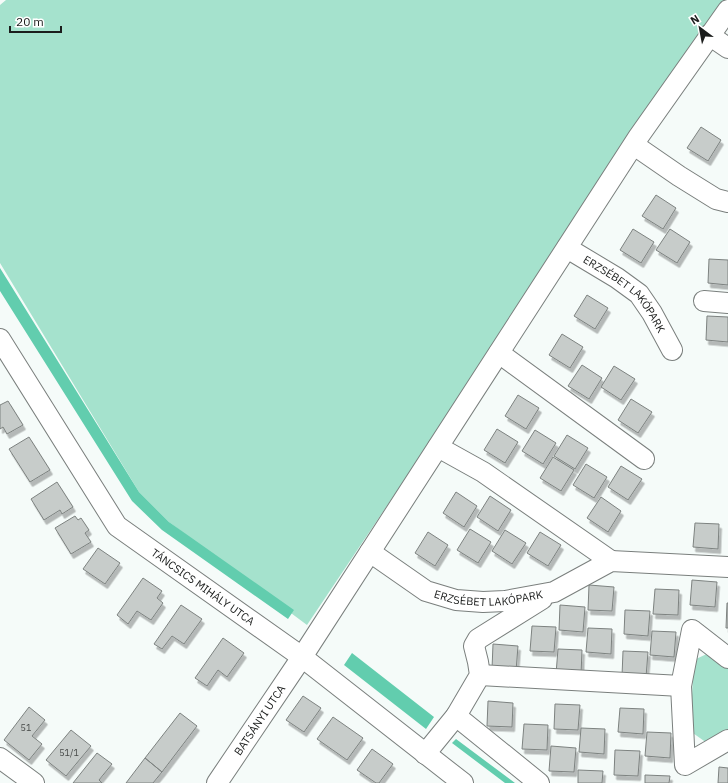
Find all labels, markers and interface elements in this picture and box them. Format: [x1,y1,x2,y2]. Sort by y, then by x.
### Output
scale bar [10,8,61,34]
north arrow [680,8,720,48]
text: N [688,11,702,28]
text: 20 m [16,14,44,29]
street label: ERZSÉBET LAKÓPARK [581,252,668,335]
street label: TÁNCSICS MIHÁLY UTCA [149,546,257,628]
street label: ERZSÉBET LAKÓPARK [432,587,544,609]
street label: BATSÁNYI UTCA [231,682,288,758]
house number: 51 [21,722,31,733]
house number: 51/1 [59,747,79,758]

